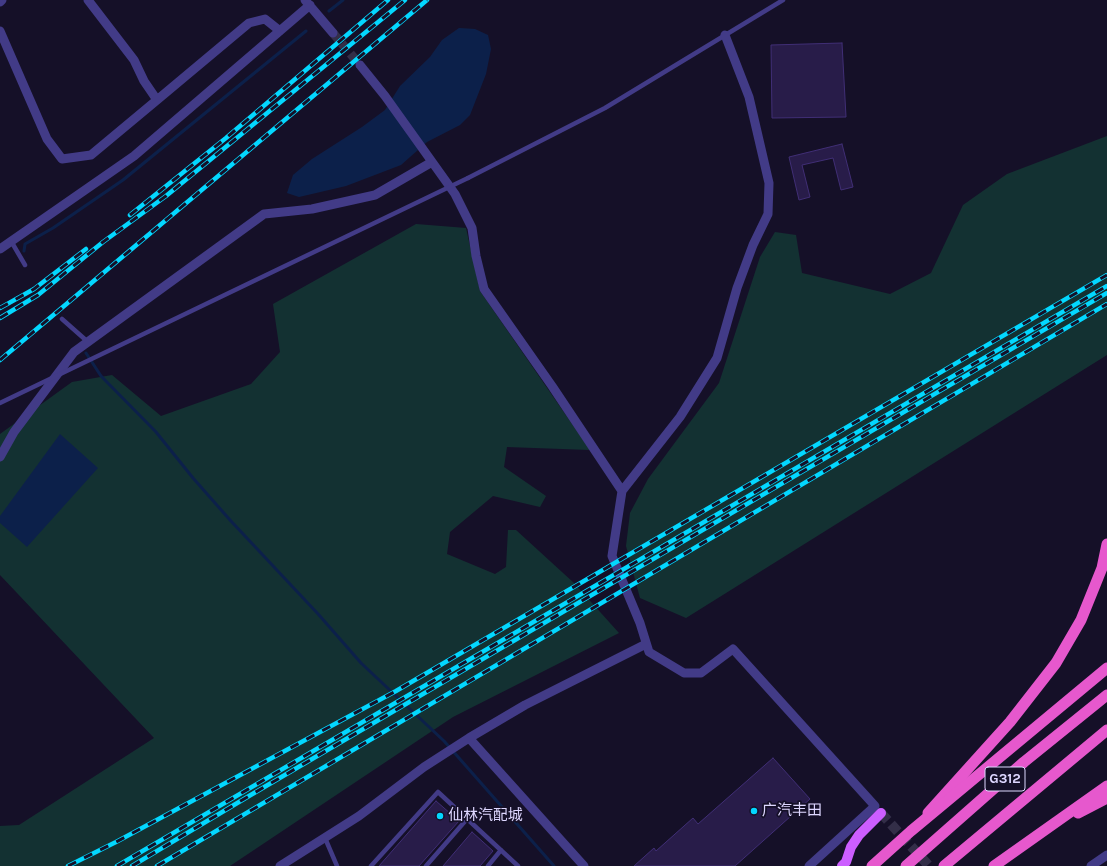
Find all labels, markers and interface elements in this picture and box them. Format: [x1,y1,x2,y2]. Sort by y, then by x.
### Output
road number: G312 [985,767,1025,791]
place label: 广汽丰田 [762,802,822,820]
marker: 广汽丰田 [749,806,759,816]
place label: 仙林汽配城 [448,807,523,825]
marker: 仙林汽配城 [435,811,445,821]

